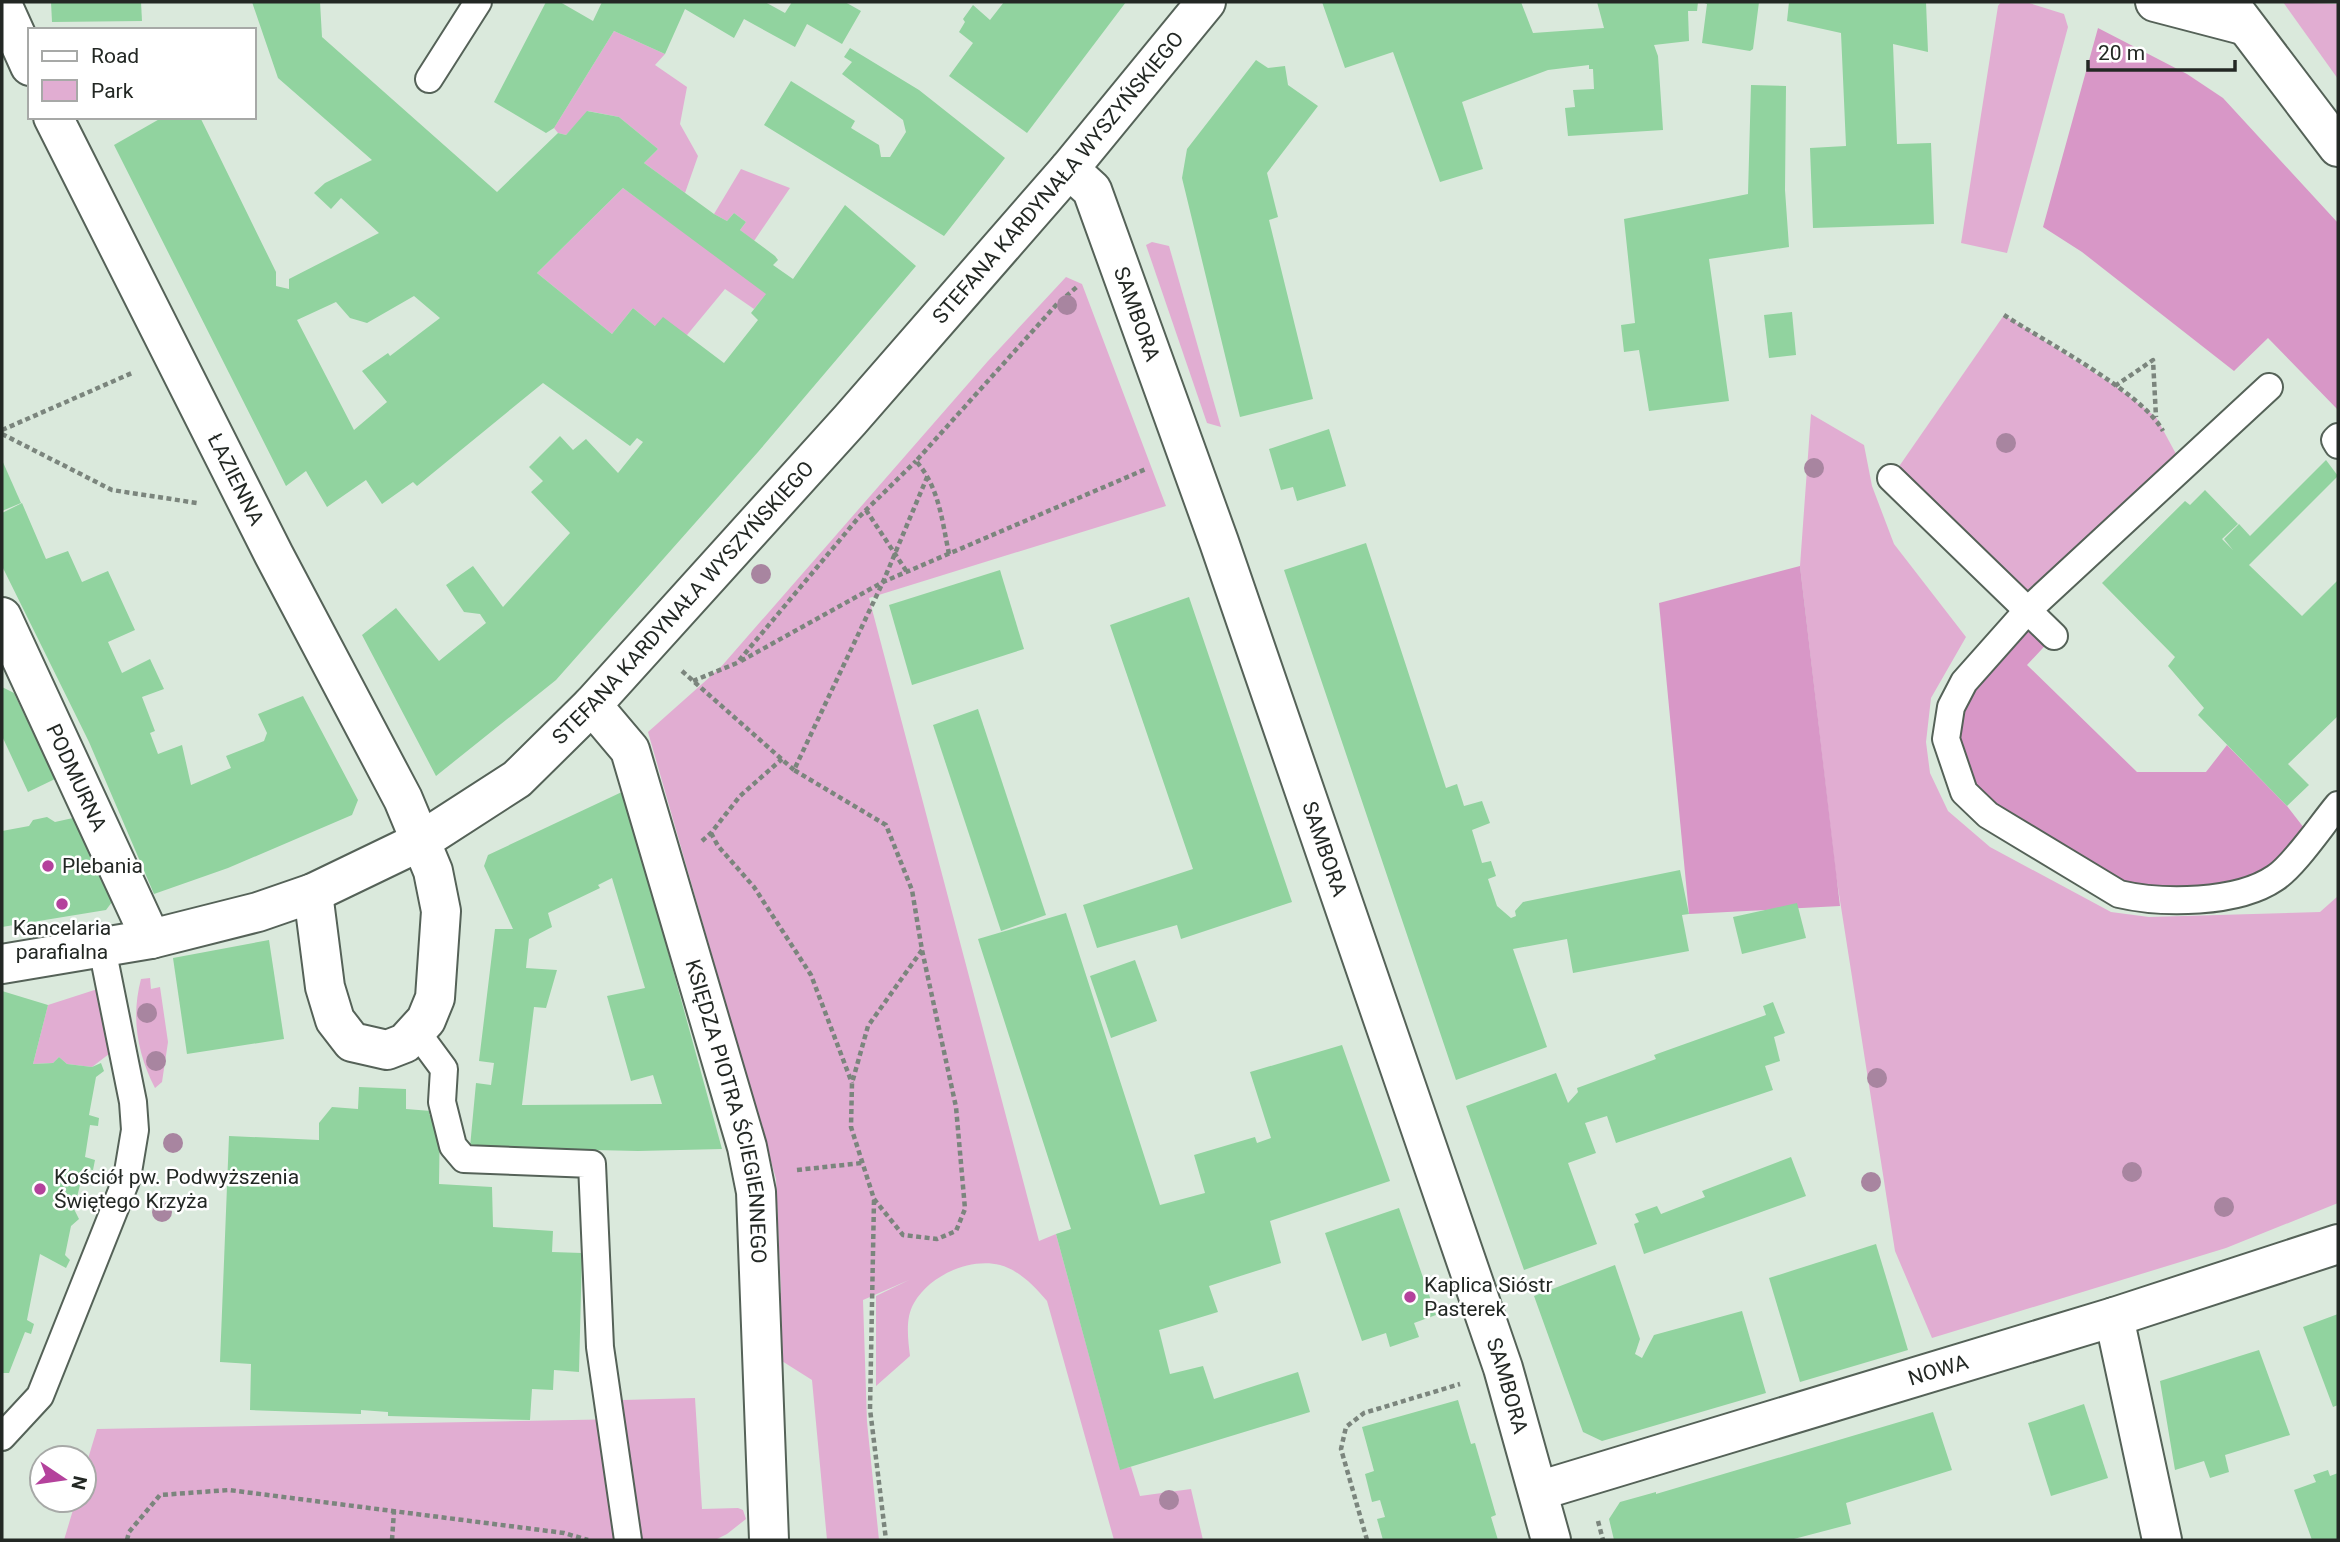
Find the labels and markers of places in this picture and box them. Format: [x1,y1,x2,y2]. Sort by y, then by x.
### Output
place label: Plebania [62,854,143,878]
marker: Plebania [40,858,56,874]
marker: Kancelaria parafialna [54,896,70,912]
place label: Kancelaria parafialna [13,916,111,964]
place label: Kościół pw. Podwyższenia Świętego Krzyża [54,1165,299,1213]
marker: Kościół pw. Podwyższenia Świętego Krzyża [32,1181,48,1197]
place label: Kaplica Sióstr Pasterek [1424,1273,1553,1321]
marker: Kaplica Sióstr Pasterek [1402,1289,1418,1305]

